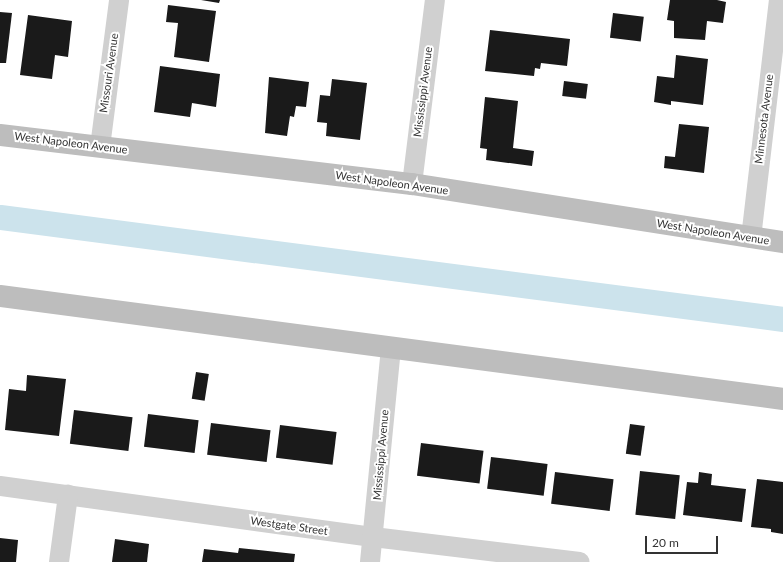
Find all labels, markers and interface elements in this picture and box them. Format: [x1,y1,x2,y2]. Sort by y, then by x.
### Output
street label: Missouri Avenue [97,32,121,114]
street label: Mississippi Avenue [411,46,435,138]
street label: Minnesota Avenue [752,73,776,165]
street label: West Napoleon Avenue [14,129,128,157]
street label: West Napoleon Avenue [335,169,449,197]
street label: West Napoleon Avenue [656,217,770,247]
street label: Mississippi Avenue [370,409,392,501]
street label: Westgate Street [250,514,328,538]
scale bar [647,528,720,554]
text: 20 m [652,535,679,550]

